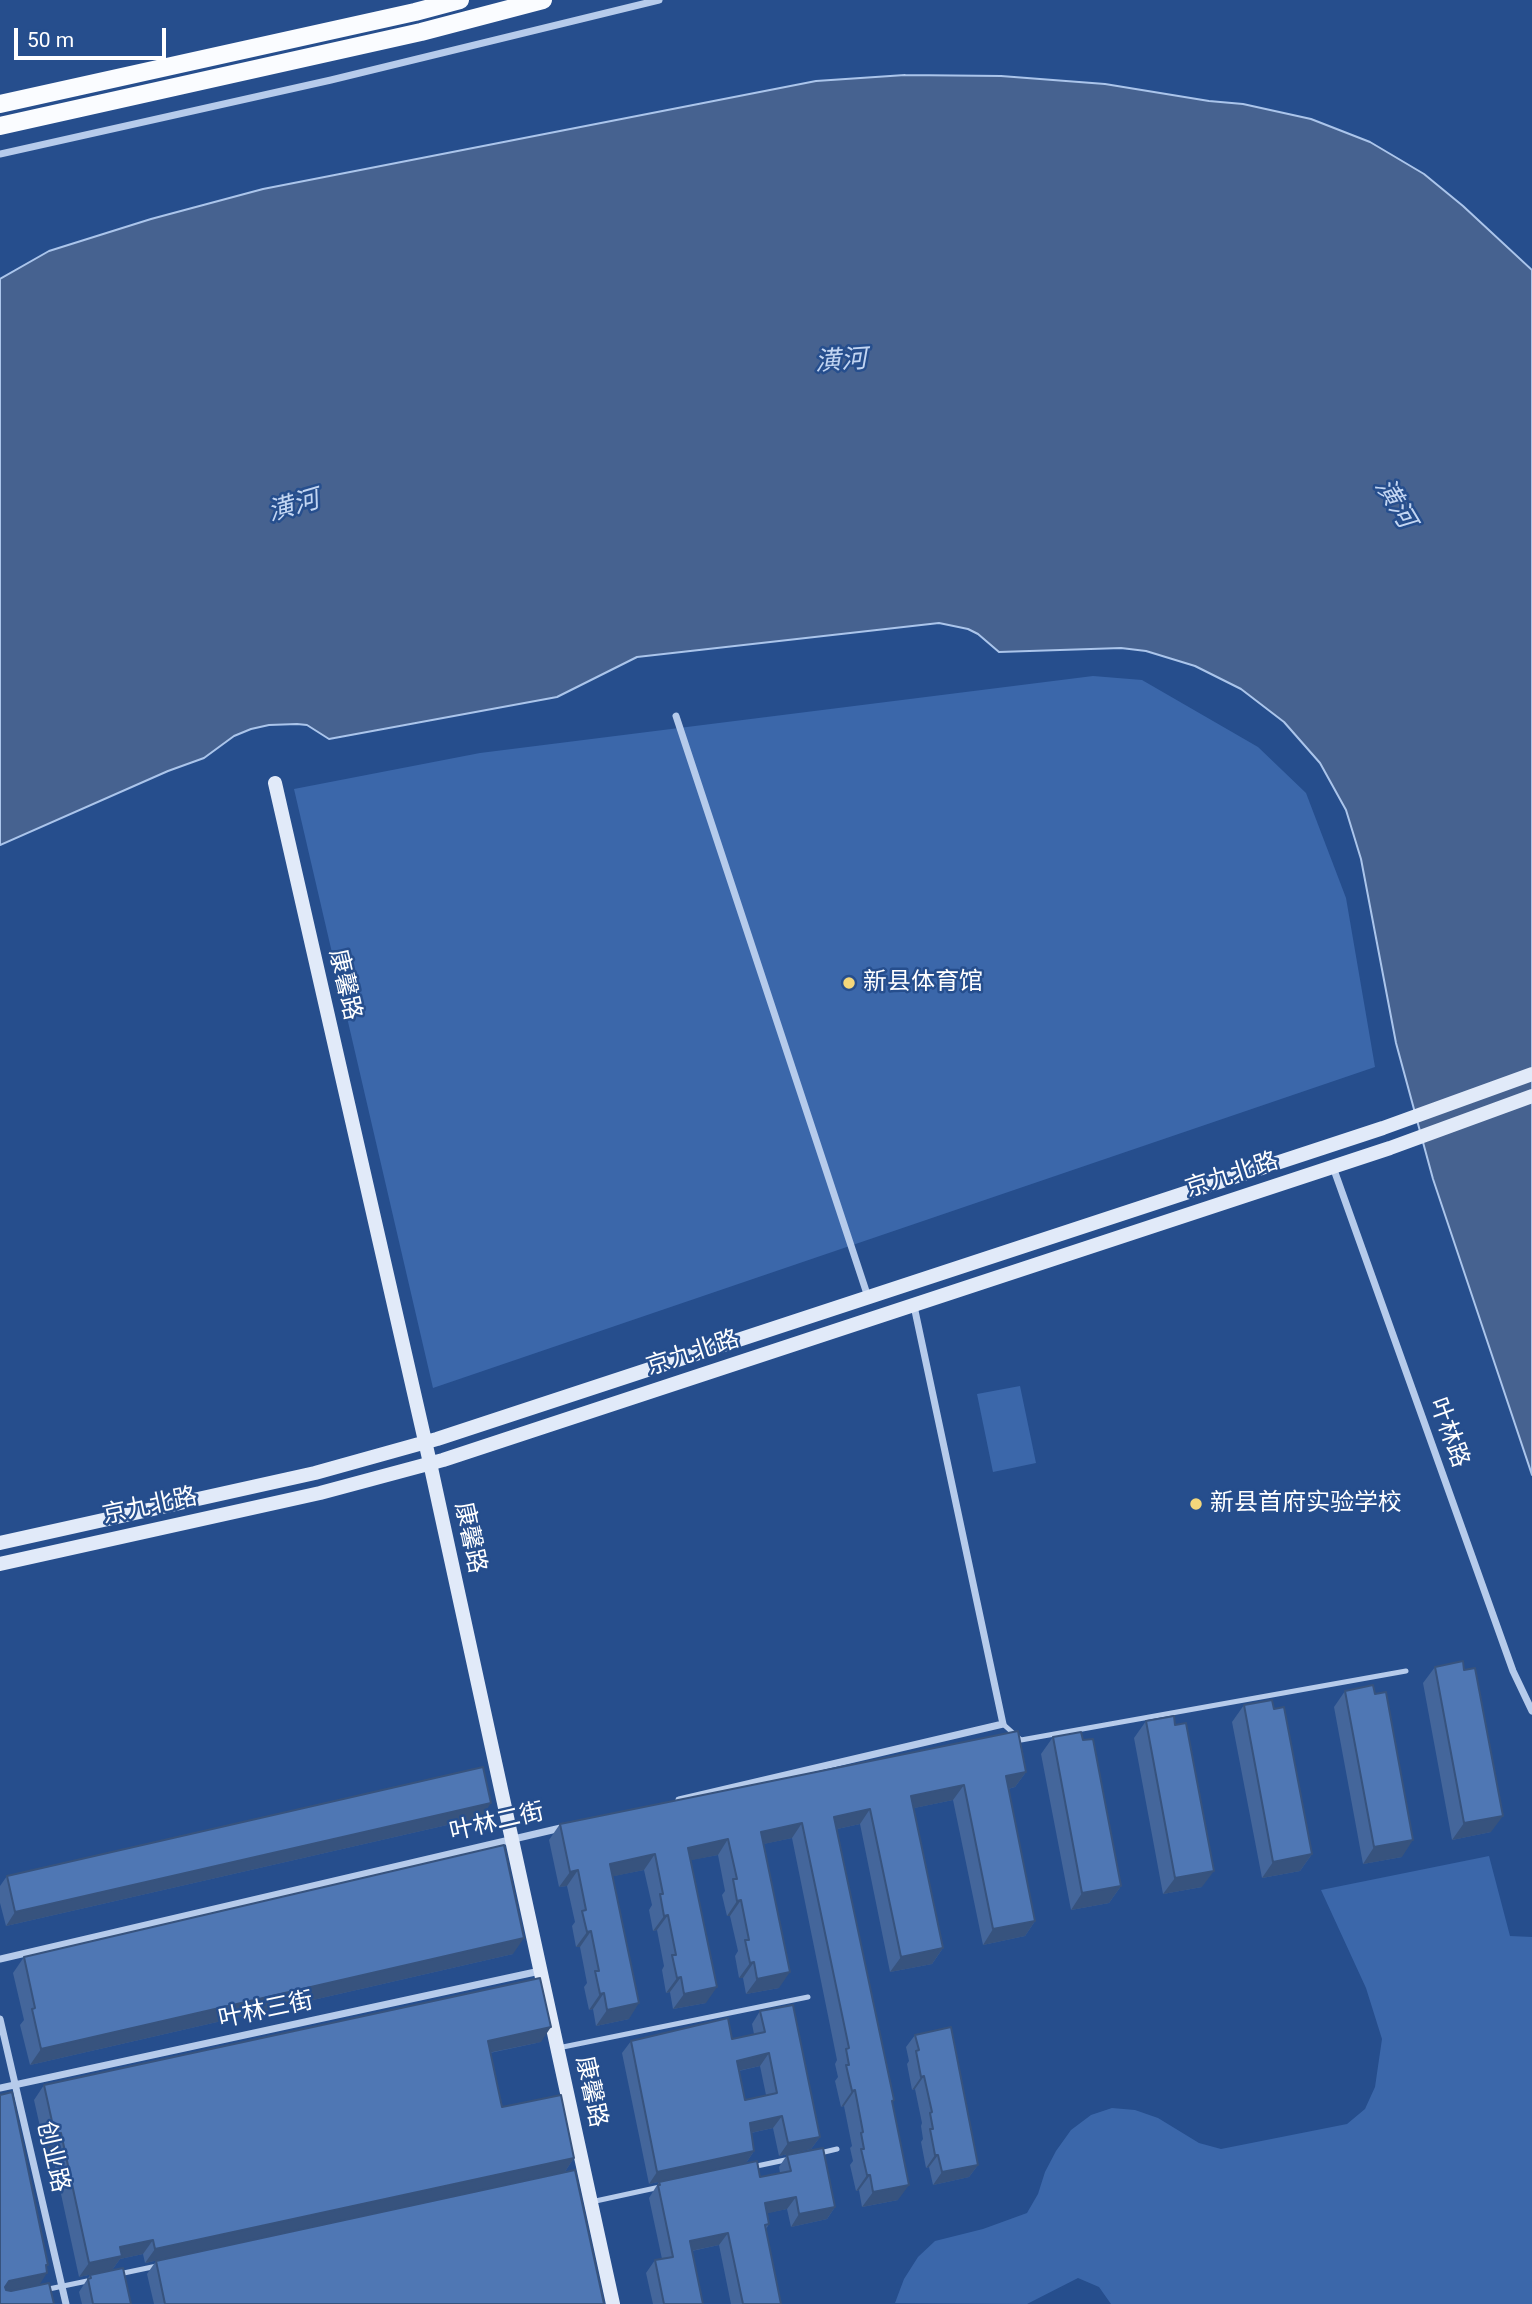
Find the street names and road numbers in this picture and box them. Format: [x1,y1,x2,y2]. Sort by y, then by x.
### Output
street label: 康馨路 [322,947,366,1023]
street label: 京九北路 [1182,1147,1282,1205]
street label: 京九北路 [643,1325,743,1383]
street label: 叶林路 [1422,1394,1474,1472]
street label: 京九北路 [100,1483,200,1531]
street label: 康馨路 [447,1500,491,1576]
street label: 叶林二街 [447,1798,547,1848]
street label: 叶林三街 [216,1987,316,2035]
street label: 康馨路 [568,2054,612,2130]
street label: 创业路 [30,2119,74,2195]

